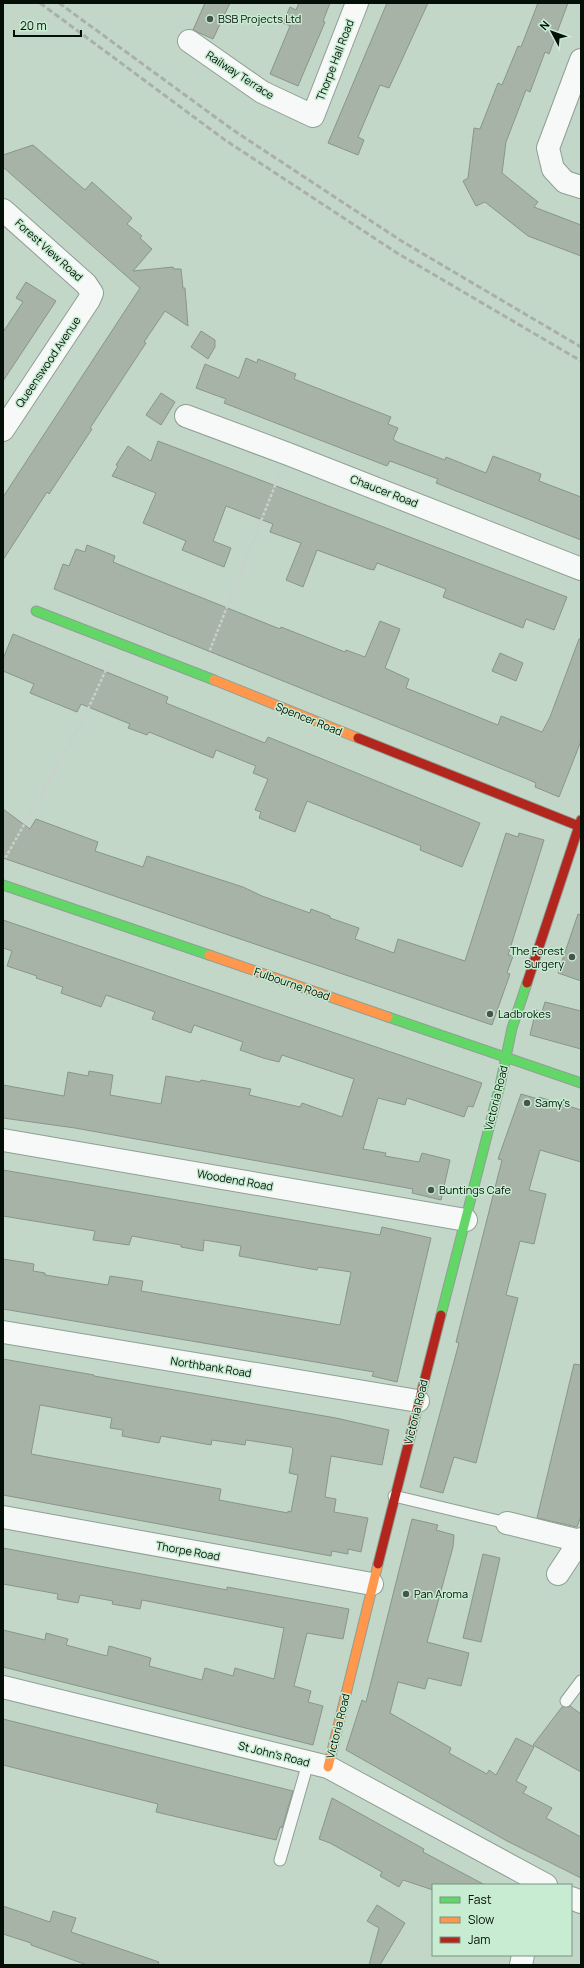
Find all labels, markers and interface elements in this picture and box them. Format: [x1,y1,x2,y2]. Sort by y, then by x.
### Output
place label: BSB Projects Ltd [218,11,301,26]
scale bar [14,12,81,38]
north arrow [532,12,572,52]
marker: BSB Projects Ltd [205,14,215,24]
text: 20 m [20,17,47,34]
street label: Thorpe Hall Road [312,17,357,103]
text: N [536,17,552,33]
street label: Railway Terrace [203,47,278,103]
street label: Forest View Road [12,215,86,284]
street label: Queenswood Avenue [11,313,84,410]
street label: Chaucer Road [348,471,420,510]
street label: Spencer Road [274,698,345,739]
place label: The Forest Surgery [510,943,564,971]
marker: The Forest Surgery [567,952,577,962]
street label: Fulbourne Road [252,964,332,1004]
place label: Ladbrokes [498,1006,551,1021]
marker: Ladbrokes [485,1009,495,1019]
street label: Victoria Road [480,1064,511,1132]
place label: Samy's [535,1095,570,1110]
marker: Samy's [522,1098,532,1108]
street label: Woodend Road [196,1165,274,1194]
place label: Buntings Cafe [439,1182,511,1197]
marker: Buntings Cafe [426,1185,436,1195]
street label: Northbank Road [169,1353,253,1380]
street label: Victoria Road [400,1378,431,1446]
street label: Thorpe Road [155,1537,221,1564]
place label: Pan Aroma [414,1586,468,1601]
marker: Pan Aroma [401,1589,411,1599]
street label: Victoria Road [322,1692,353,1760]
street label: St John's Road [237,1737,311,1770]
legend [432,1884,572,1956]
text: Fast [468,1891,492,1908]
text: Slow [468,1911,494,1928]
text: Jam [468,1931,490,1948]

